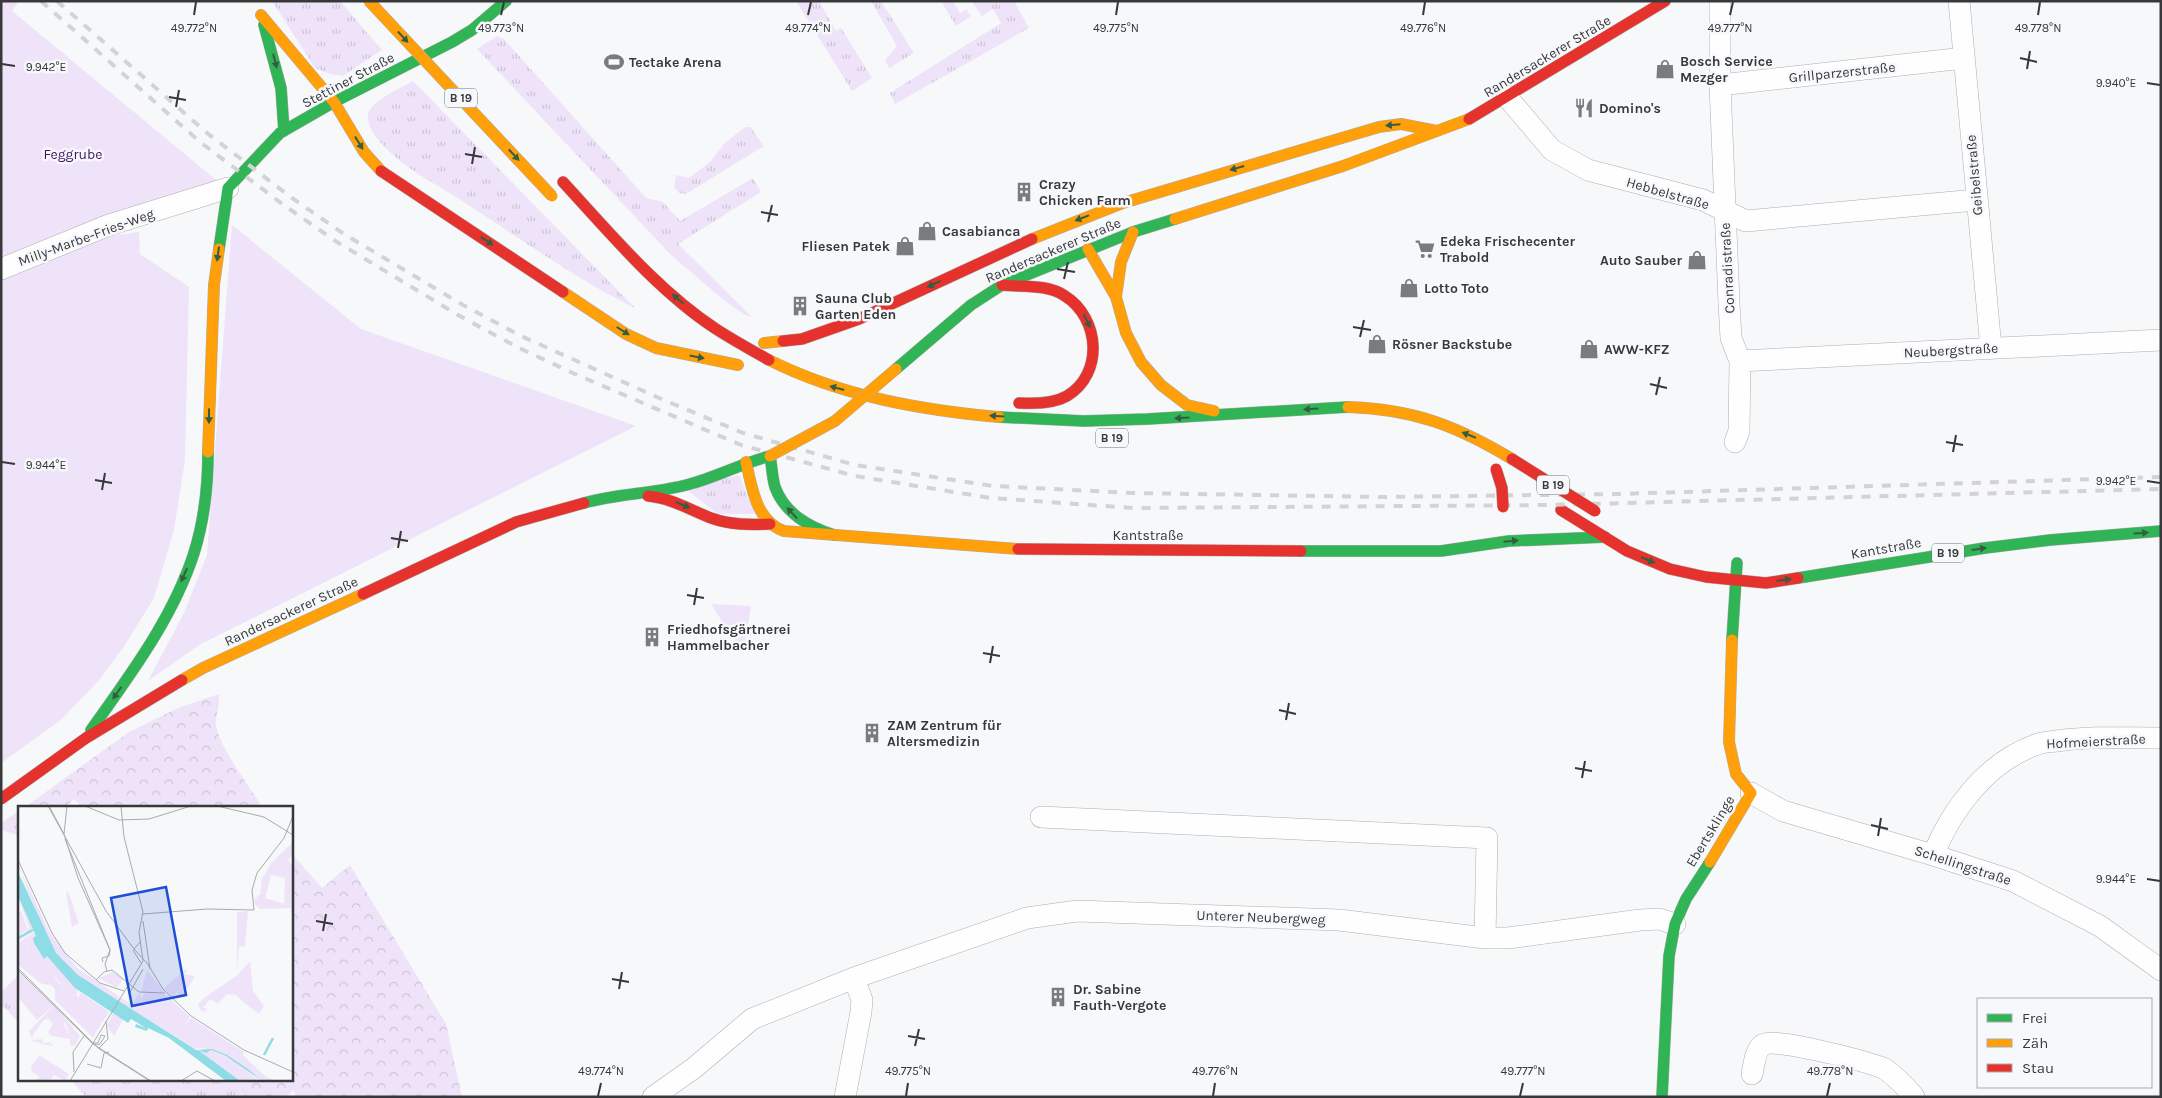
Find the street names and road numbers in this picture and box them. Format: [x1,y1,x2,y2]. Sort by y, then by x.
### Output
street label: Randersackerer Straße [1480,12,1614,101]
street label: Stettiner Straße [299,49,397,112]
street label: Grillparzerstraße [1788,58,1896,87]
road number: B 19 [445,89,477,108]
street label: Geibelstraße [1963,134,1986,216]
street label: Hebbelstraße [1624,174,1711,213]
street label: Milly-Marbe-Fries-Weg [16,205,157,270]
street label: Randersackerer Straße [983,214,1124,287]
street label: Conradistraße [1717,222,1738,314]
street label: Neubergstraße [1903,340,1999,361]
road number: B 19 [1096,428,1128,448]
road number: B 19 [1537,476,1569,494]
street label: Kantstraße [1112,527,1184,544]
street label: Kantstraße [1850,534,1923,563]
road number: B 19 [1932,544,1964,562]
street label: Randersackerer Straße [222,573,361,650]
street label: Hofmeierstraße [2046,730,2146,753]
street label: Ebertsklinge [1682,792,1738,870]
street label: Schellingstraße [1912,842,2013,889]
street label: Unterer Neubergweg [1196,907,1326,928]

